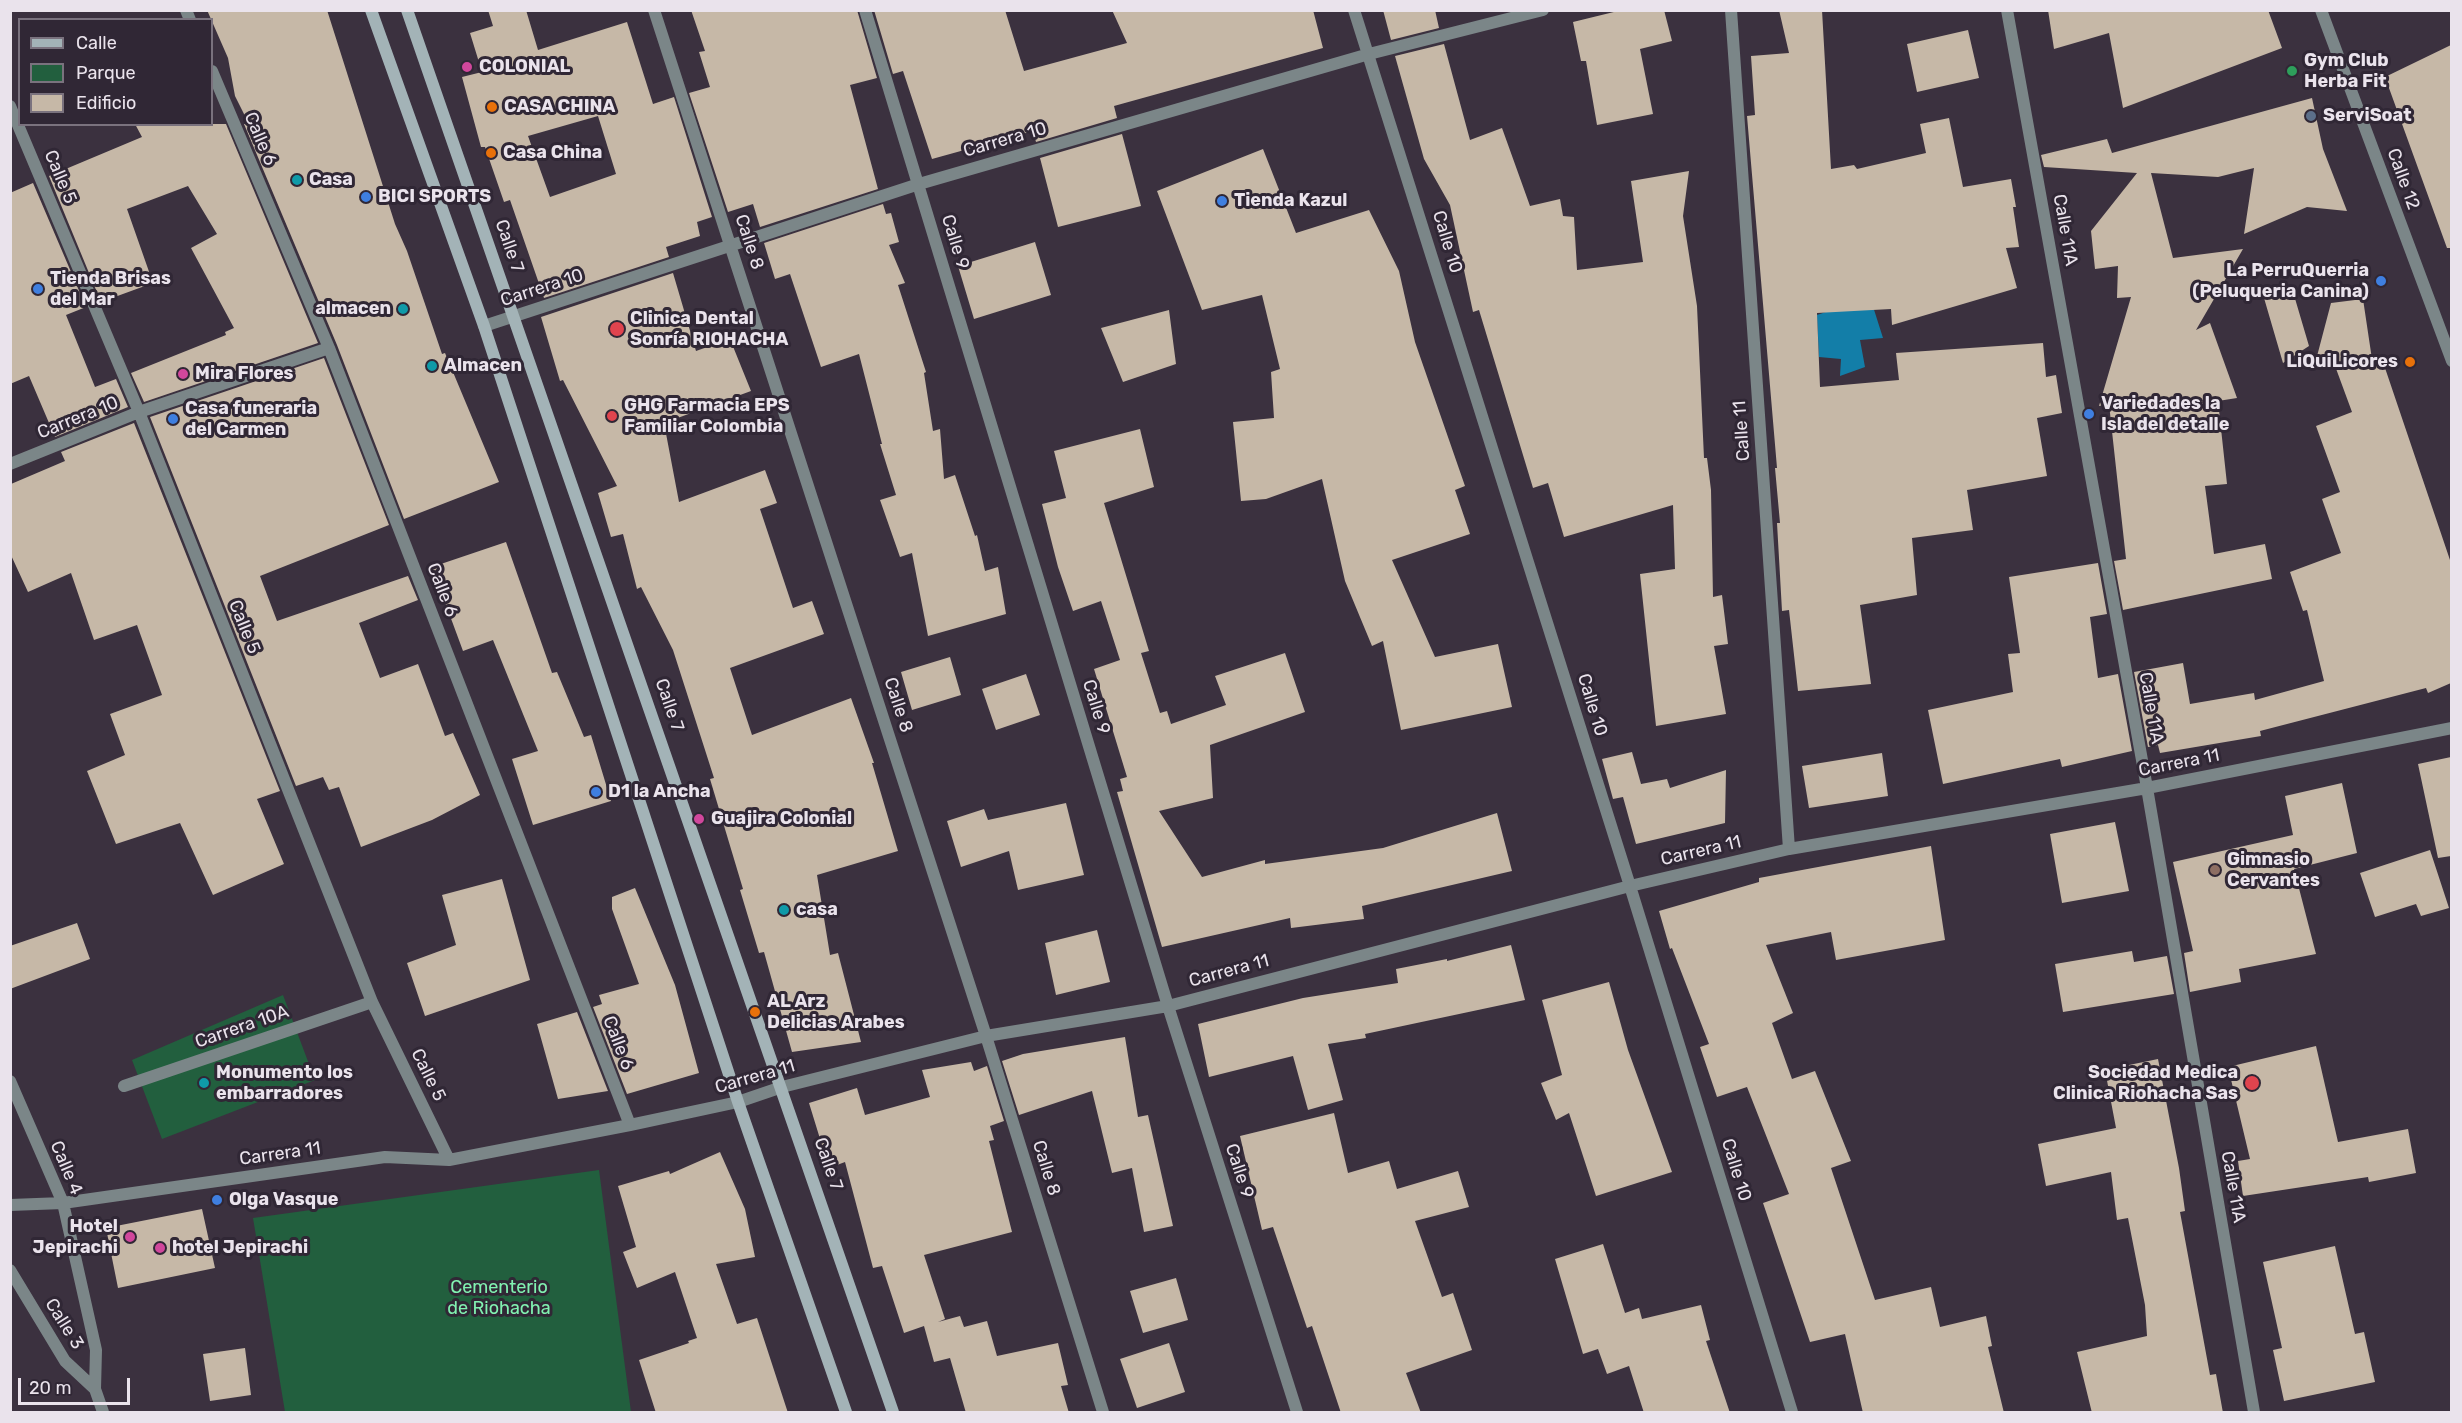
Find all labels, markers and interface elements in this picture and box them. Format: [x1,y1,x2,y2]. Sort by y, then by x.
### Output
legend [18,18,213,126]
text: Calle [76,32,117,54]
place label: Gym Club Herba Fit [2304,50,2389,92]
place label: COLONIAL [479,56,570,78]
marker: COLONIAL [460,60,474,74]
text: Parque [76,62,136,84]
marker: Gym Club Herba Fit [2285,64,2299,78]
text: Edificio [76,92,136,114]
place label: CASA CHINA [504,96,615,118]
marker: CASA CHINA [485,100,499,114]
place label: ServiSoat [2323,105,2412,127]
street label: Calle 6 [239,109,281,169]
marker: ServiSoat [2304,109,2318,123]
street label: Carrera 10 [961,118,1049,162]
place label: Casa China [503,142,602,164]
marker: Casa China [484,146,498,160]
street label: Calle 12 [2382,146,2424,212]
street label: Calle 5 [39,147,81,207]
place label: Casa [309,169,353,191]
marker: Casa [290,173,304,187]
place label: BICI SPORTS [378,186,491,208]
marker: BICI SPORTS [359,190,373,204]
place label: Tienda Kazul [1234,190,1347,212]
street label: Calle 11A [2048,192,2082,268]
marker: Tienda Kazul [1215,194,1229,208]
street label: Calle 10 [1427,208,1467,276]
street label: Calle 8 [730,212,768,272]
street label: Calle 9 [937,212,973,272]
street label: Calle 7 [490,217,528,275]
place label: La PerruQuerria (Peluqueria Canina) [2192,260,2369,302]
street label: Carrera 10 [498,264,586,312]
place label: Tienda Brisas del Mar [50,268,171,310]
marker: La PerruQuerria (Peluqueria Canina) [2374,274,2388,288]
marker: Tienda Brisas del Mar [31,282,45,296]
place label: almacen [315,298,391,320]
marker: almacen [396,302,410,316]
place label: Clinica Dental Sonría RIOHACHA [630,308,788,350]
marker: Clinica Dental Sonría RIOHACHA [608,320,626,338]
place label: LiQuiLicores [2286,351,2398,373]
place label: Almacen [444,355,522,377]
marker: LiQuiLicores [2403,355,2417,369]
marker: Almacen [425,359,439,373]
place label: Mira Flores [195,363,294,385]
marker: Mira Flores [176,367,190,381]
street label: Carrera 10 [34,392,122,444]
place label: Variedades la Isla del detalle [2101,393,2229,436]
place label: GHG Farmacia EPS Familiar Colombia [624,395,790,438]
place label: Casa funeraria del Carmen [185,398,317,440]
street label: Calle 11 [1729,400,1755,462]
marker: Variedades la Isla del detalle [2082,407,2096,421]
marker: GHG Farmacia EPS Familiar Colombia [605,409,619,423]
marker: Casa funeraria del Carmen [166,412,180,426]
street label: Calle 6 [422,560,462,620]
street label: Calle 5 [224,597,264,657]
street label: Calle 11A [2134,670,2168,746]
street label: Calle 10 [1572,671,1612,739]
street label: Calle 8 [879,675,917,735]
street label: Calle 7 [650,676,688,734]
street label: Calle 9 [1078,677,1114,737]
street label: Carrera 11 [2137,745,2221,781]
place label: D1 la Ancha [608,781,711,803]
marker: D1 la Ancha [589,785,603,799]
place label: Guajira Colonial [711,808,852,830]
marker: Guajira Colonial [692,812,706,826]
street label: Carrera 11 [1659,831,1743,871]
place label: Gimnasio Cervantes [2227,849,2320,892]
marker: Gimnasio Cervantes [2208,863,2222,877]
place label: casa [796,899,838,921]
marker: casa [777,903,791,917]
street label: Carrera 11 [1187,950,1271,992]
place label: AL Arz Delicias Arabes [767,991,905,1034]
street label: Carrera 10A [192,1001,292,1053]
marker: AL Arz Delicias Arabes [748,1005,762,1019]
street label: Calle 6 [598,1013,638,1073]
street label: Calle 5 [406,1045,450,1105]
street label: Carrera 11 [713,1055,797,1099]
place label: Monumento los embarradores [216,1062,353,1104]
place label: Sociedad Medica Clinica Riohacha Sas [2053,1062,2238,1104]
marker: Sociedad Medica Clinica Riohacha Sas [2243,1074,2261,1092]
marker: Monumento los embarradores [197,1076,211,1090]
street label: Calle 7 [809,1135,847,1193]
street label: Calle 10 [1716,1136,1756,1204]
street label: Calle 4 [45,1138,87,1198]
street label: Carrera 11 [238,1138,322,1170]
street label: Calle 8 [1027,1138,1065,1198]
street label: Calle 9 [1220,1141,1258,1201]
street label: Calle 11A [2216,1149,2250,1225]
place label: Olga Vasque [229,1189,338,1211]
marker: Olga Vasque [210,1193,224,1207]
place label: Hotel Jepirachi [33,1216,118,1258]
marker: Hotel Jepirachi [123,1230,137,1244]
place label: hotel Jepirachi [172,1237,308,1259]
marker: hotel Jepirachi [153,1241,167,1255]
park label: Cementerio de Riohacha [447,1277,551,1320]
street label: Calle 3 [40,1295,88,1353]
scale bar [21,1366,134,1404]
text: 20 m [29,1377,71,1399]

